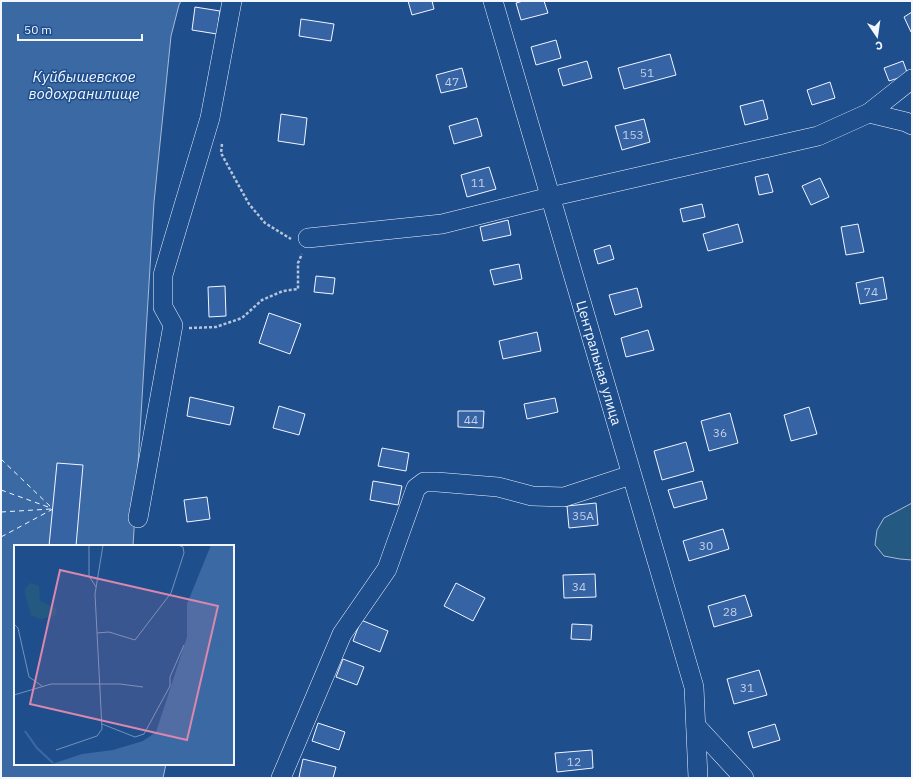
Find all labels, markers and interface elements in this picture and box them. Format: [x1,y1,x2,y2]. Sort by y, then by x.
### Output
scale bar [18,16,142,42]
north arrow [857,16,897,56]
text: 50 m [24,22,52,37]
text: С [874,38,884,53]
house number: 51 [640,65,654,80]
water label: Куйбышевское водохранилище [28,67,140,103]
house number: 47 [445,74,459,89]
house number: 153 [622,127,644,142]
house number: 11 [471,175,485,190]
house number: 74 [864,284,878,299]
street label: Центральная улица [572,298,626,428]
house number: 44 [464,412,478,427]
house number: 36 [713,425,727,440]
house number: 35А [572,508,594,523]
house number: 30 [699,538,713,553]
inset map [14,545,234,765]
house number: 34 [572,579,586,594]
house number: 28 [723,604,737,619]
house number: 31 [740,680,754,695]
house number: 12 [567,754,581,769]

